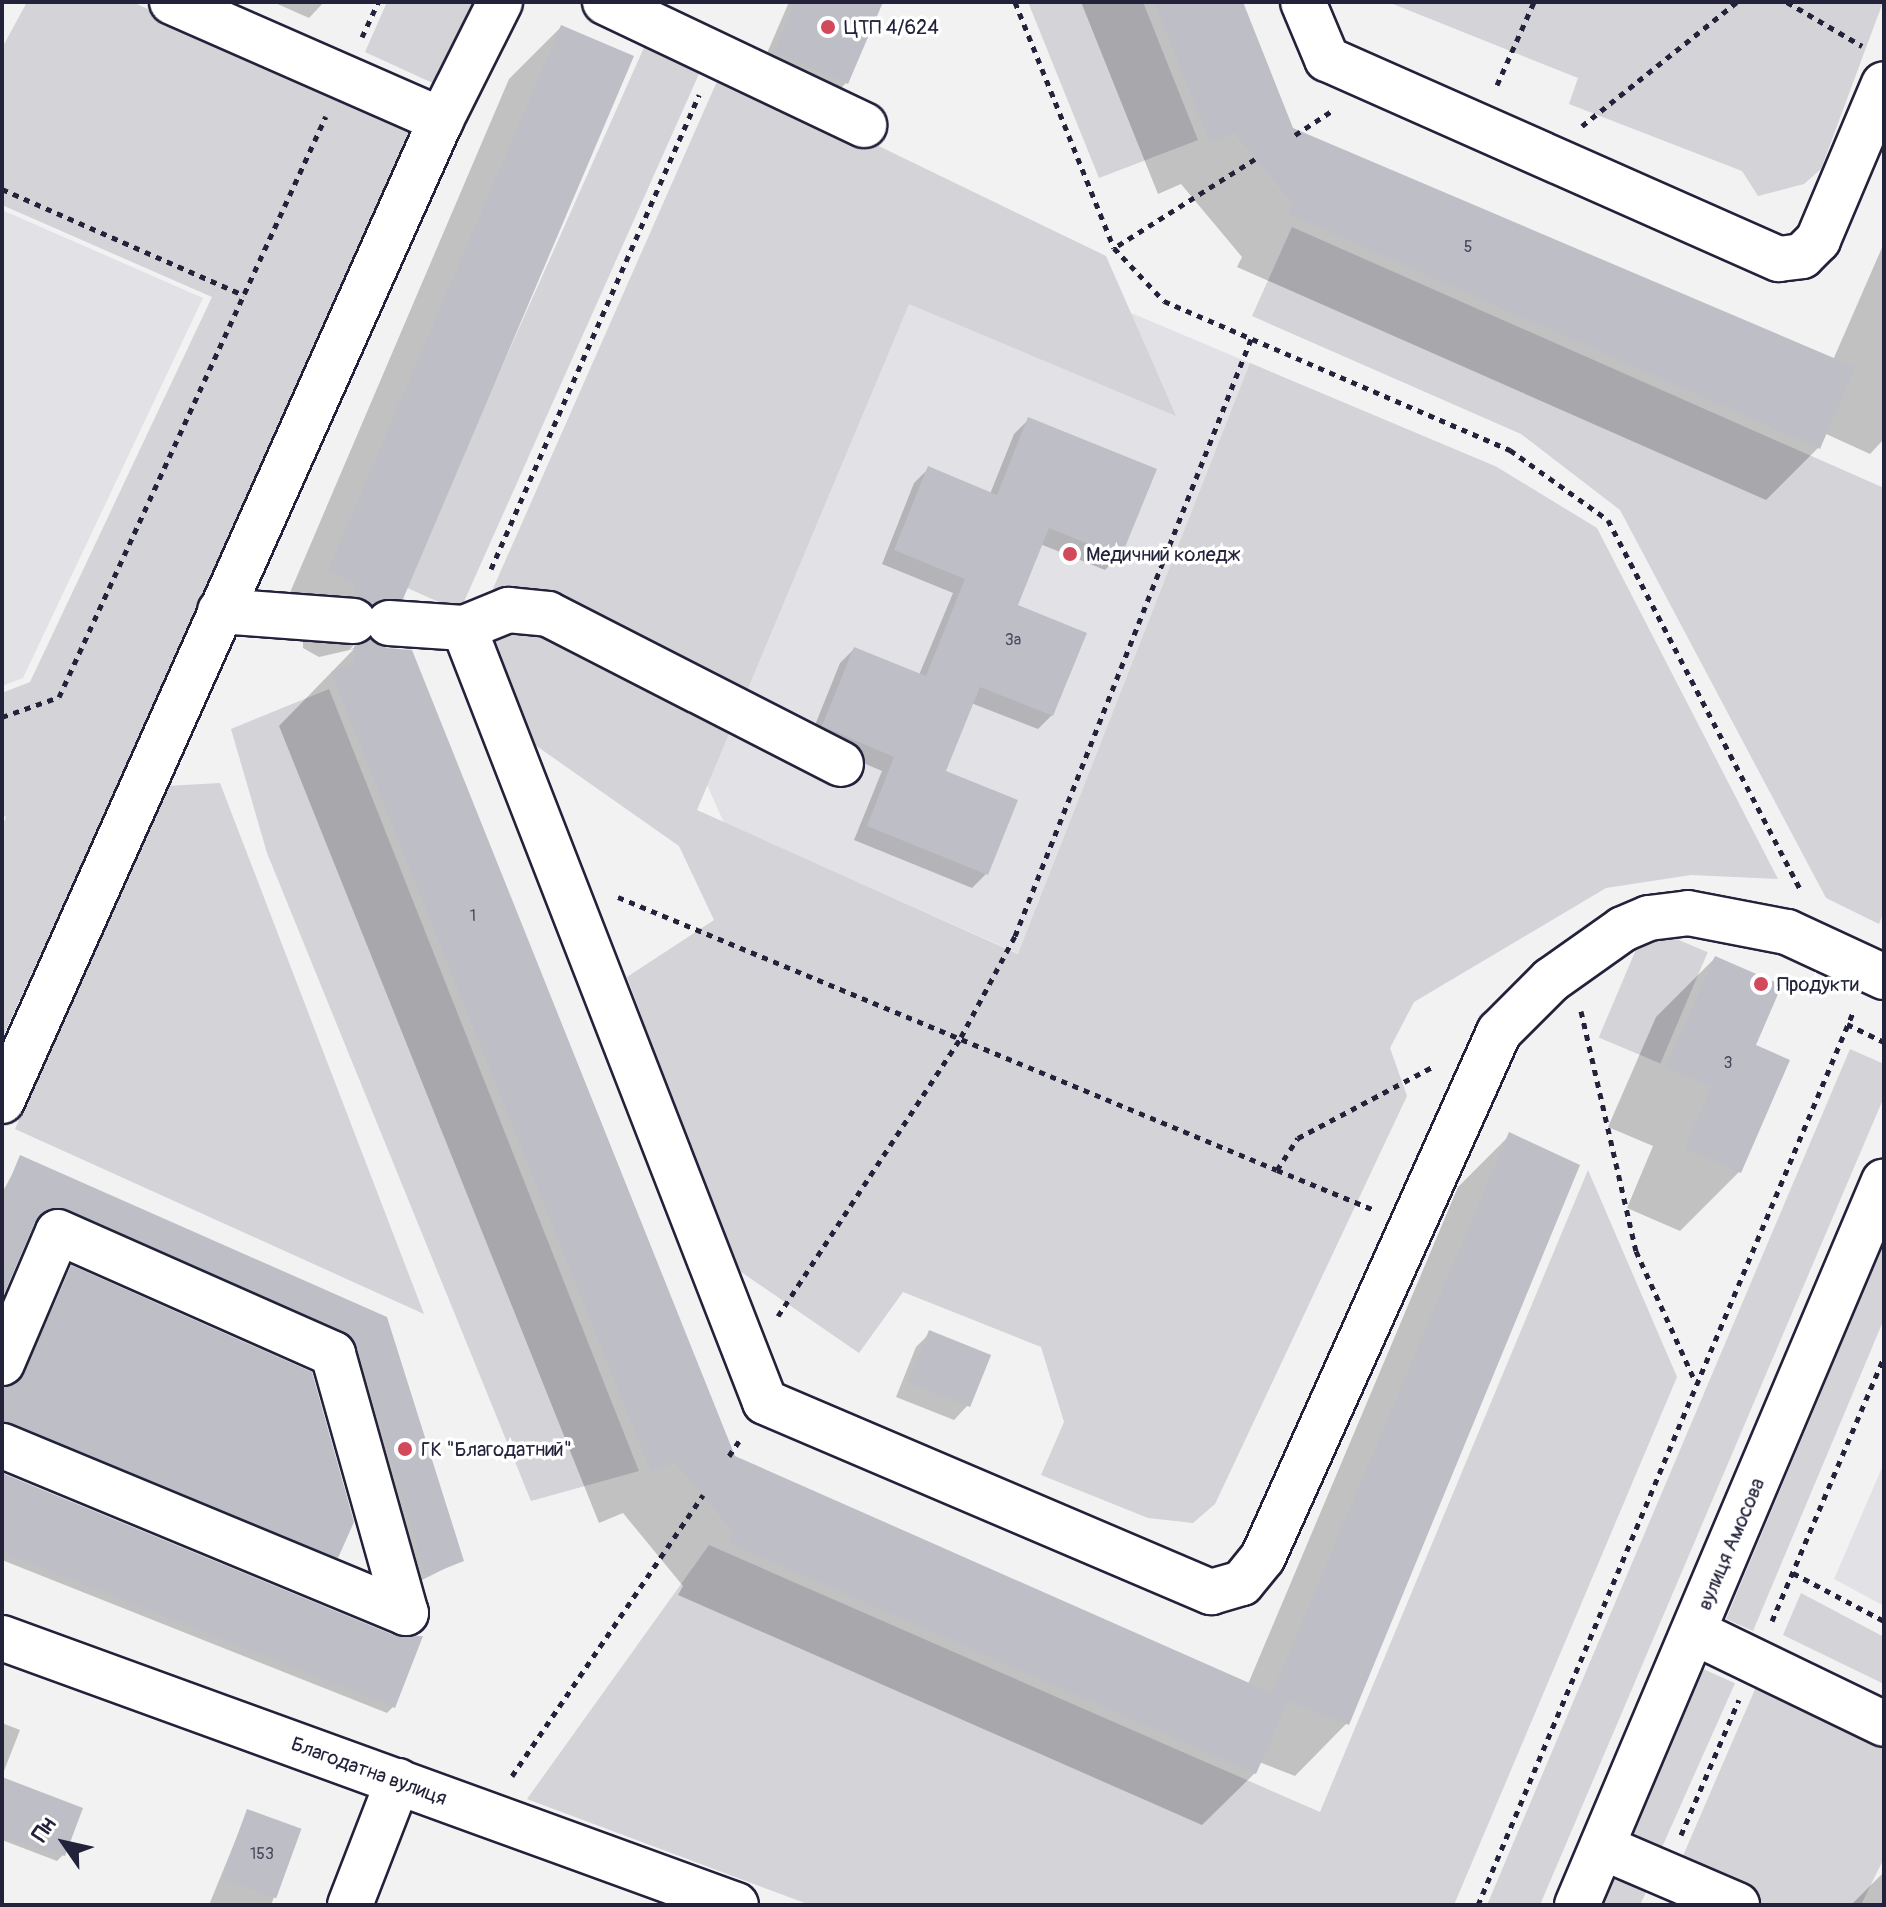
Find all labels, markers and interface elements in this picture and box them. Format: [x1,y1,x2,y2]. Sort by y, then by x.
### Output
place label: ЦТП 4/624 [844,15,939,39]
marker: ЦТП 4/624 [819,18,837,36]
house number: 5 [1464,237,1472,257]
place label: Медичний коледж [1086,542,1240,566]
marker: Медичний коледж [1061,545,1079,563]
house number: 3а [1005,630,1021,650]
house number: 1 [470,906,476,926]
place label: Продукти [1777,972,1859,996]
marker: Продукти [1752,975,1770,993]
house number: 3 [1724,1053,1732,1073]
place label: ГК "Благодатний" [421,1437,572,1461]
marker: ГК "Благодатний" [396,1440,414,1458]
street label: вулиця Амосова [1692,1474,1770,1614]
street label: Благодатна вулиця [288,1732,450,1810]
north arrow [24,1803,104,1883]
text: Пн [26,1812,62,1847]
house number: 153 [250,1844,274,1864]

